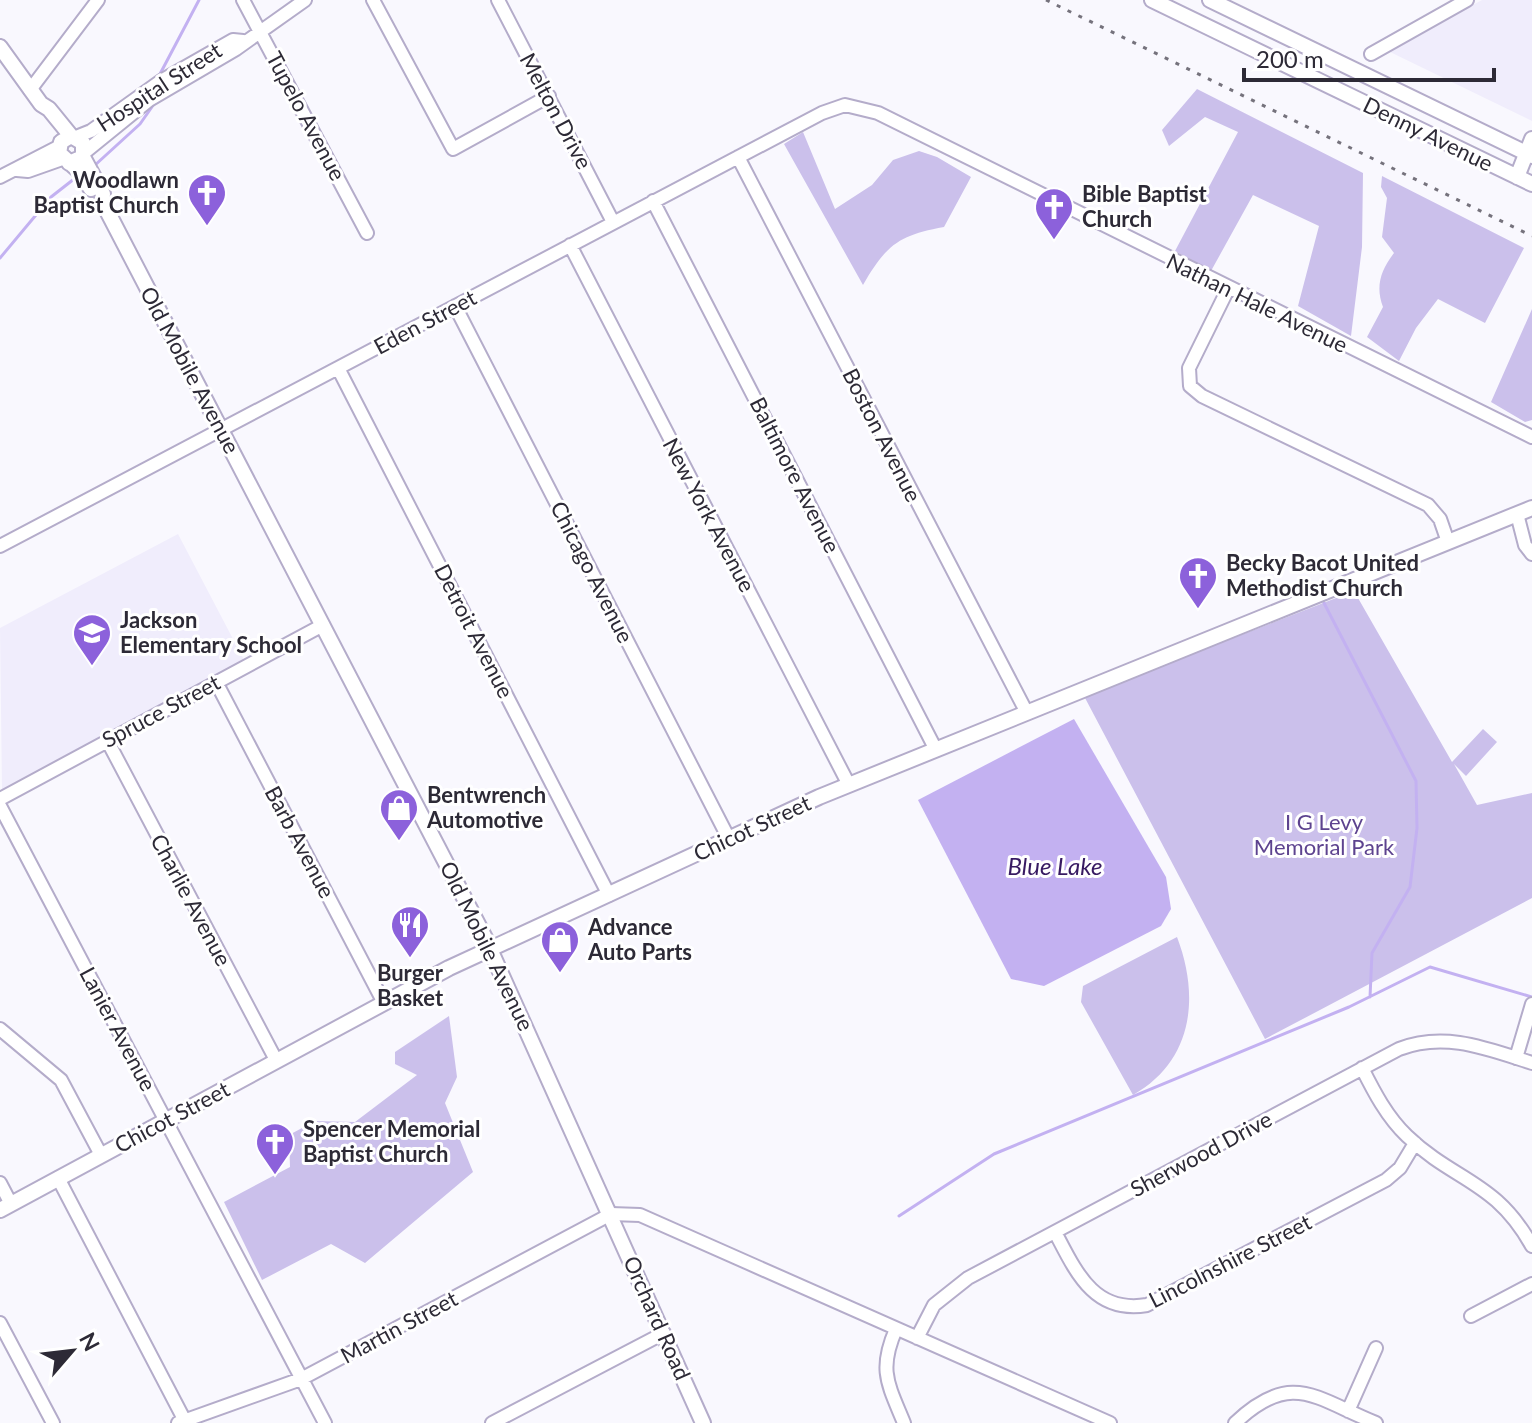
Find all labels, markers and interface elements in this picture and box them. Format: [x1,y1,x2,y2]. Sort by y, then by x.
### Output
scale bar [1244,32,1494,82]
street label: Hospital Street [91,36,226,137]
text: 200 m [1256,44,1324,73]
street label: Tupelo Avenue [261,47,352,185]
street label: Melton Drive [515,48,598,173]
street label: Denny Avenue [1359,91,1498,177]
place label: Woodlawn Baptist Church [34,166,179,218]
church icon: Woodlawn Baptist Church [186,172,228,227]
place label: Bible Baptist Church [1082,180,1208,232]
church icon: Bible Baptist Church [1033,186,1075,241]
street label: Nathan Hale Avenue [1162,247,1352,358]
street label: Old Mobile Avenue [135,282,246,458]
street label: Eden Street [369,283,481,360]
street label: Boston Avenue [837,363,928,506]
street label: Baltimore Avenue [745,392,846,557]
street label: New York Avenue [658,433,761,596]
street label: Chicago Avenue [545,497,640,647]
place label: Becky Bacot United Methodist Church [1226,549,1419,601]
church icon: Becky Bacot United Methodist Church [1177,555,1219,610]
street label: Detroit Avenue [429,559,520,702]
place label: Jackson Elementary School [120,606,302,658]
school or university icon: Jackson Elementary School [71,612,113,667]
street label: Spruce Street [97,668,224,753]
street label: Barb Avenue [260,781,341,902]
place label: Bentwrench Automotive [426,781,546,833]
shop icon: Bentwrench Automotive [378,787,420,842]
street label: Chicot Street [689,789,815,866]
park label: I G Levy Memorial Park [1254,808,1395,860]
street label: Charlie Avenue [145,829,238,970]
water label: Blue Lake [1008,851,1102,880]
street label: Old Mobile Avenue [435,857,540,1035]
restaurant icon: Burger Basket [389,904,431,959]
place label: Advance Auto Parts [587,913,692,965]
shop icon: Advance Auto Parts [539,919,581,974]
place label: Burger Basket [377,959,444,1011]
street label: Lanier Avenue [74,962,162,1095]
street label: Chicot Street [110,1075,234,1158]
street label: Sherwood Drive [1126,1105,1276,1202]
place label: Spencer Memorial Baptist Church [303,1115,480,1167]
church icon: Spencer Memorial Baptist Church [254,1121,296,1176]
street label: Lincolnshire Street [1144,1208,1316,1313]
street label: Orchard Road [618,1252,697,1384]
street label: Martin Street [336,1284,462,1369]
north arrow [32,1311,112,1391]
text: N [74,1328,106,1355]

